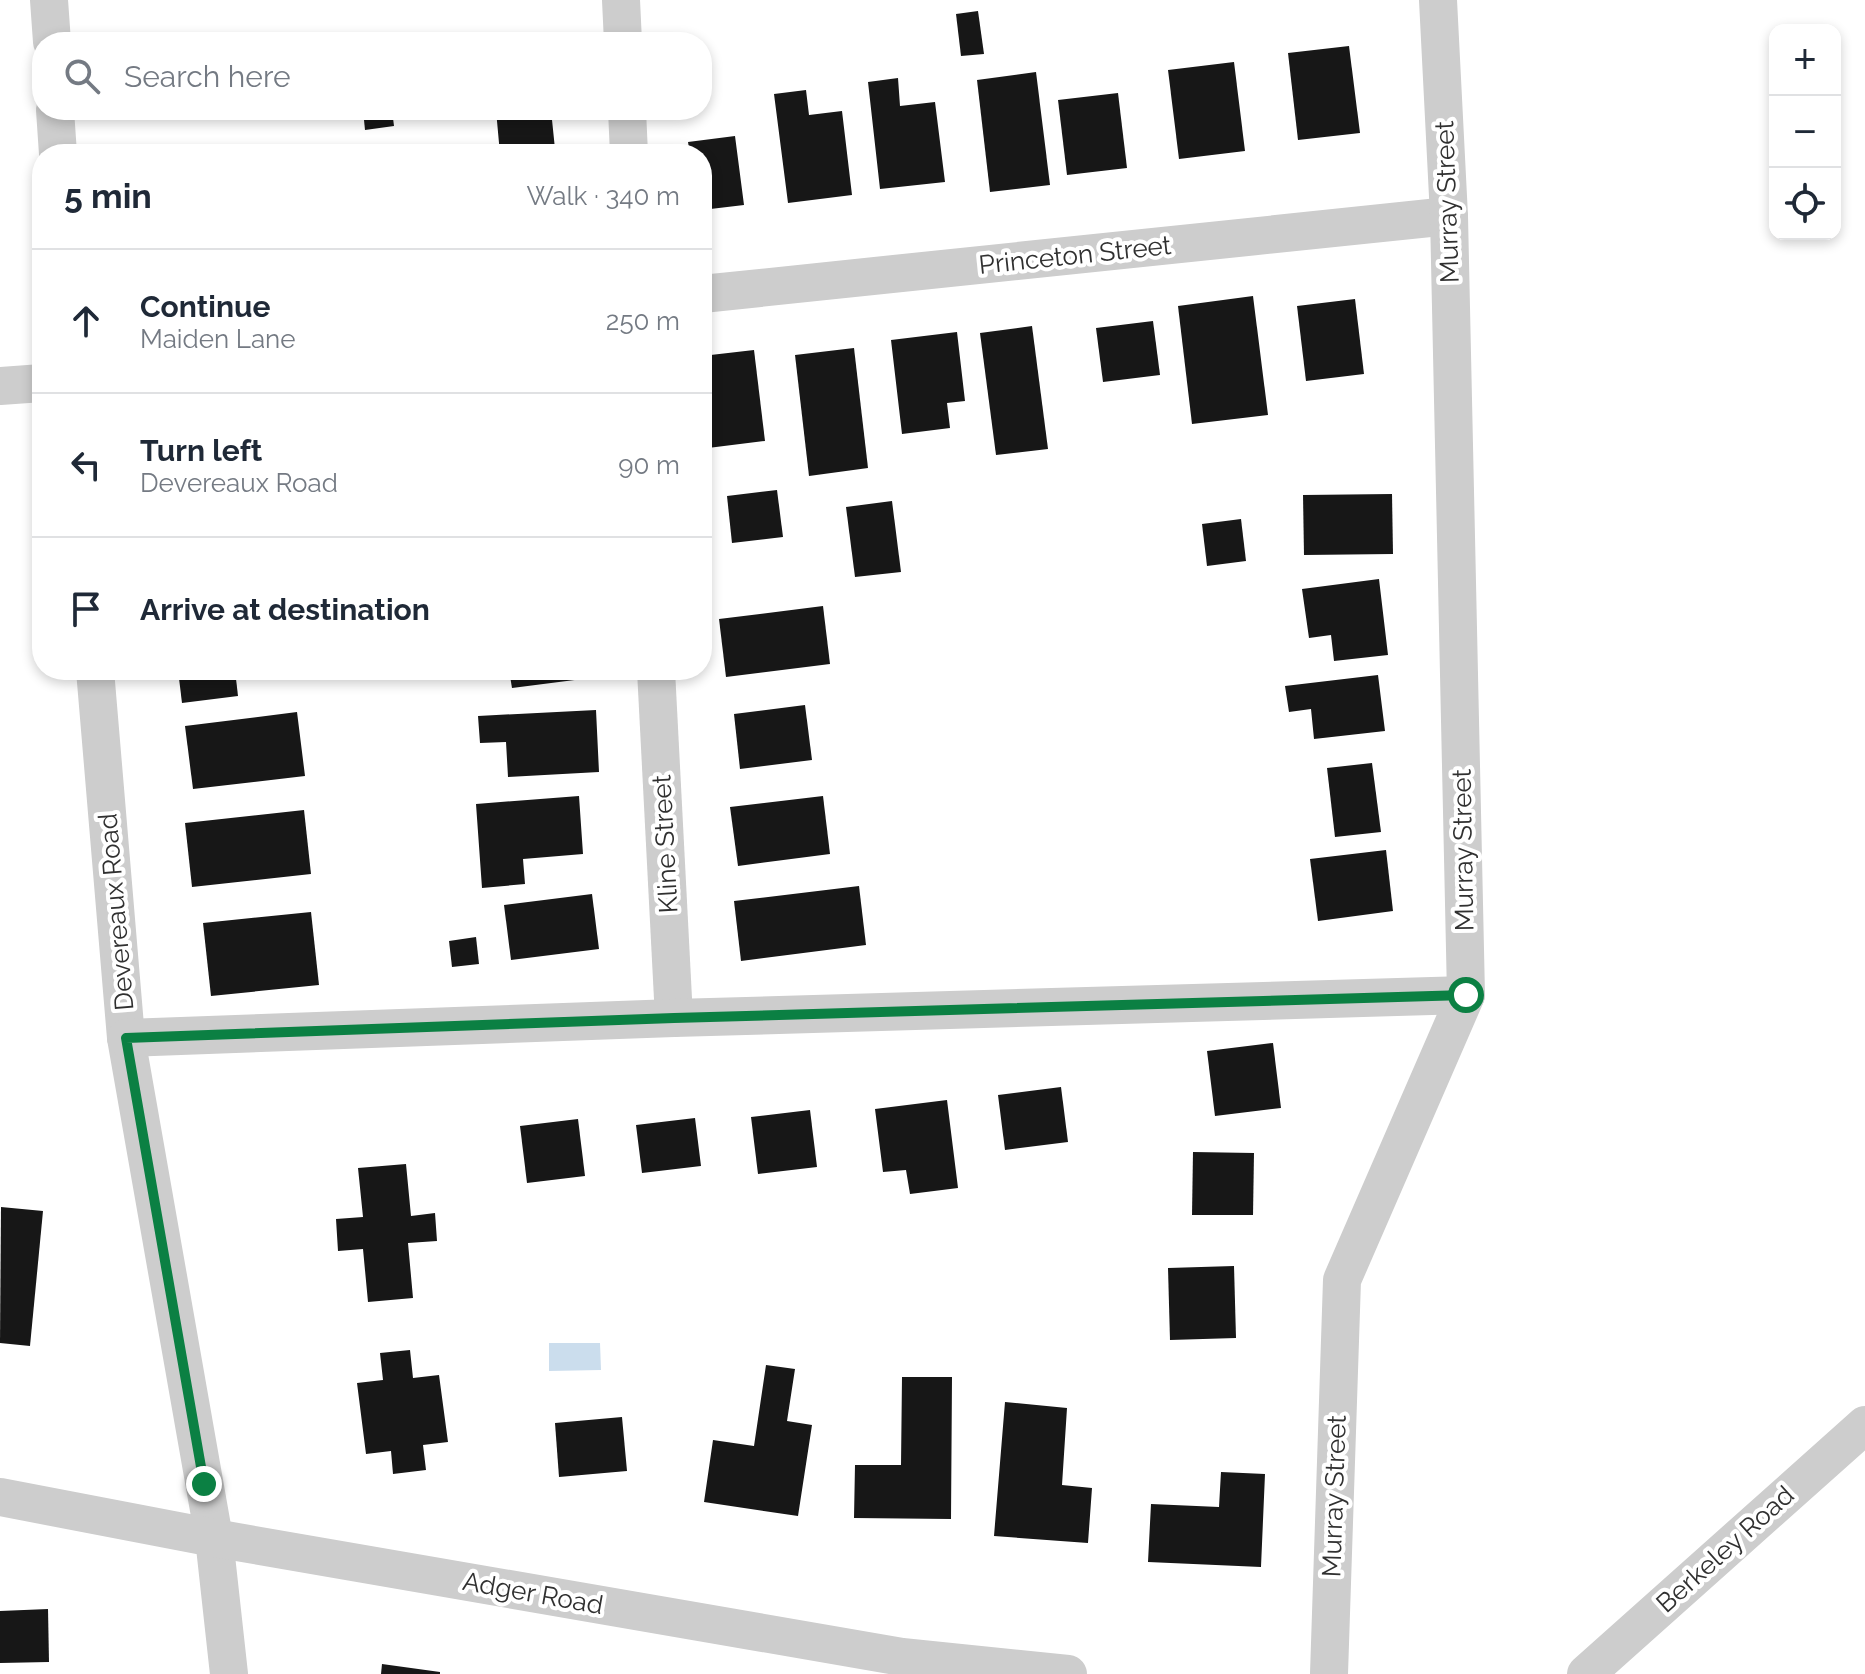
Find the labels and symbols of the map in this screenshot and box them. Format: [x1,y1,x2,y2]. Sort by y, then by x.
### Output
street label: Murray Street [1429,120,1465,284]
street label: Princeton Street [977,230,1173,280]
street label: Murray Street [1447,768,1479,931]
street label: Kline Street [646,774,684,914]
street label: Devereaux Road [92,812,140,1012]
route start [1448,977,1484,1013]
street label: Murray Street [1316,1414,1352,1578]
route end [186,1466,222,1502]
street label: Berkeley Road [1650,1480,1800,1618]
street label: Adger Road [460,1566,606,1620]

